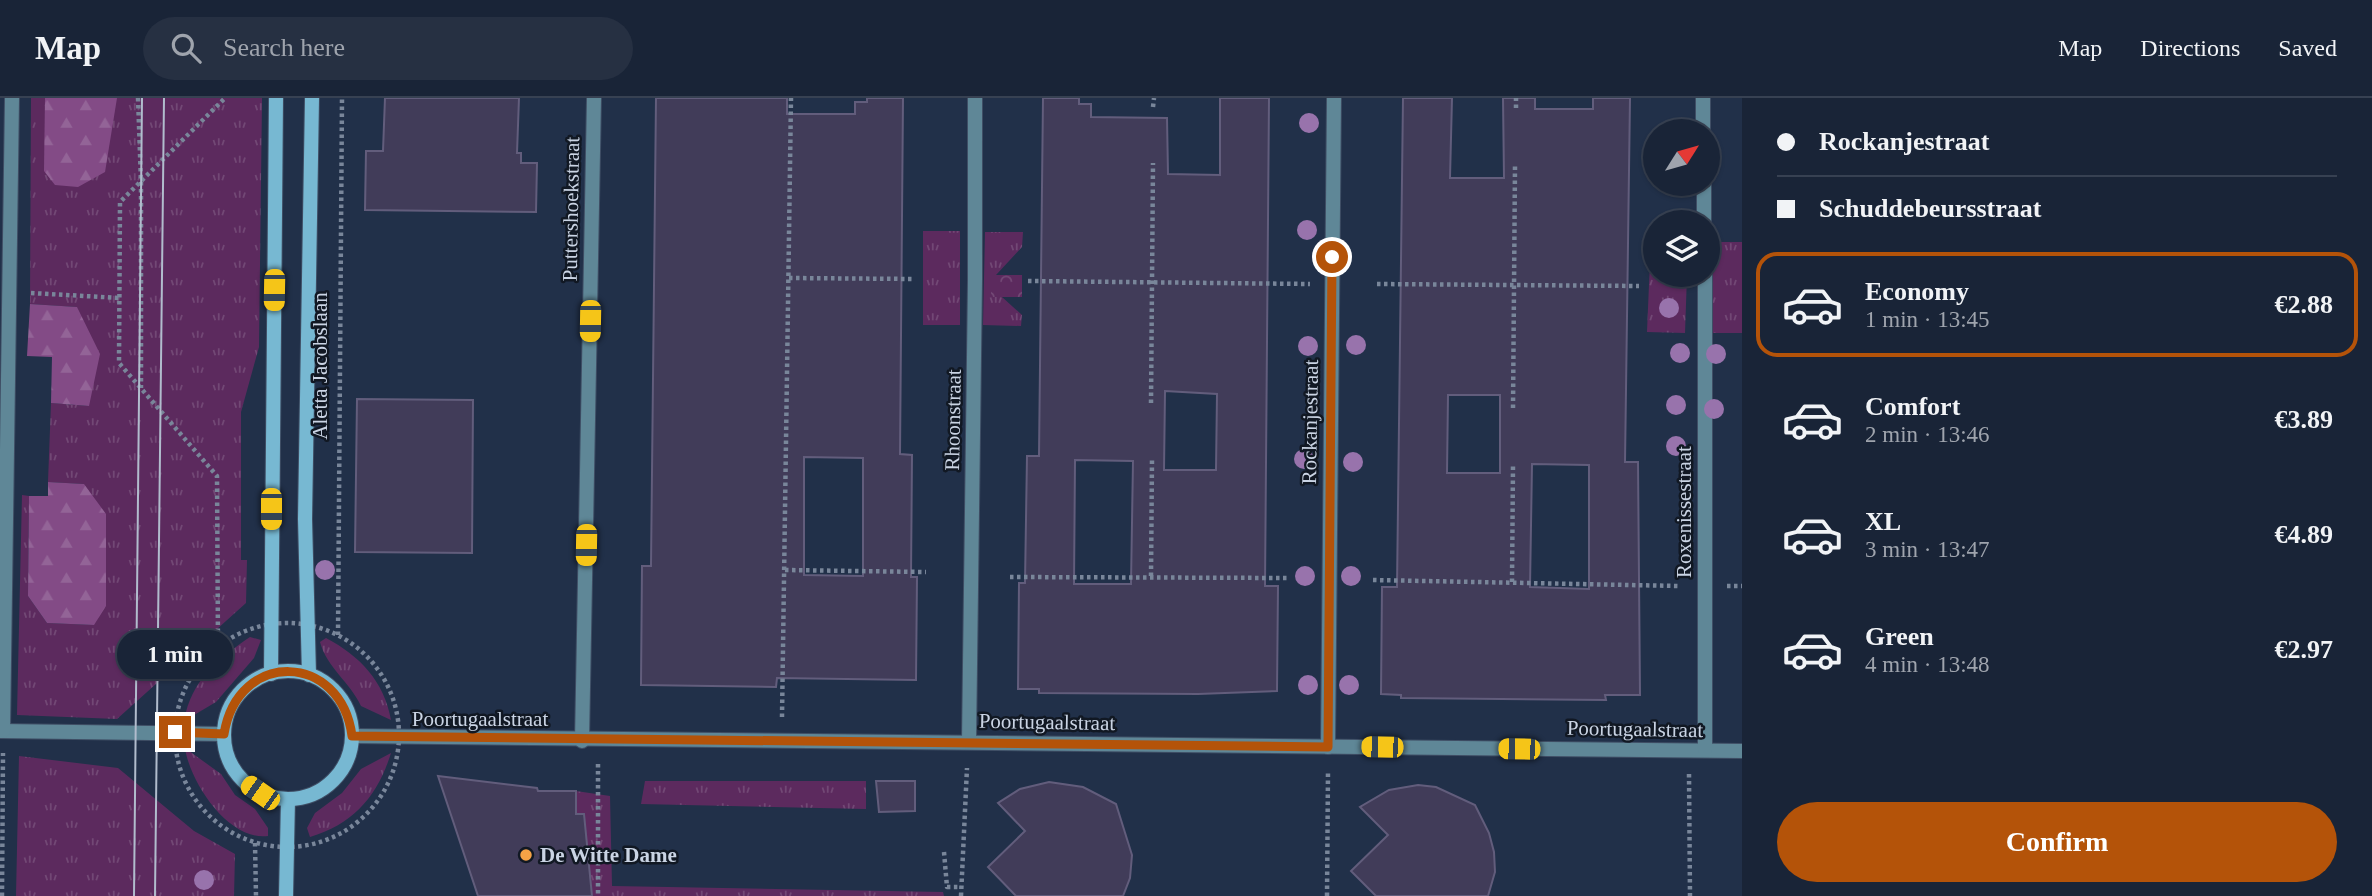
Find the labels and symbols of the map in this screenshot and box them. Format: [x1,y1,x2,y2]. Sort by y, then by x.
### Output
north arrow [1643,119,1720,196]
street label: Puttershoekstraat [558,136,584,282]
route start [1316,241,1348,273]
car [264,269,285,311]
street label: Aletta Jacobslaan [308,292,332,440]
car [580,300,601,342]
street label: Rockanjestraat [1297,359,1323,485]
street label: Rhoonstraat [940,369,966,471]
street label: Roxenissestraat [1672,446,1696,578]
car [261,488,282,530]
car [576,524,597,566]
callout: 1 min [117,630,233,680]
street label: Poortugaalstraat [412,707,548,731]
street label: Poortugaalstraat [979,709,1116,735]
route end [159,716,191,748]
street label: Poortugaalstraat [1567,716,1704,742]
car [1361,736,1404,758]
car [1498,738,1541,760]
car [237,772,284,814]
place label: De Witte Dame [540,843,677,867]
marker: De Witte Dame [518,847,534,863]

